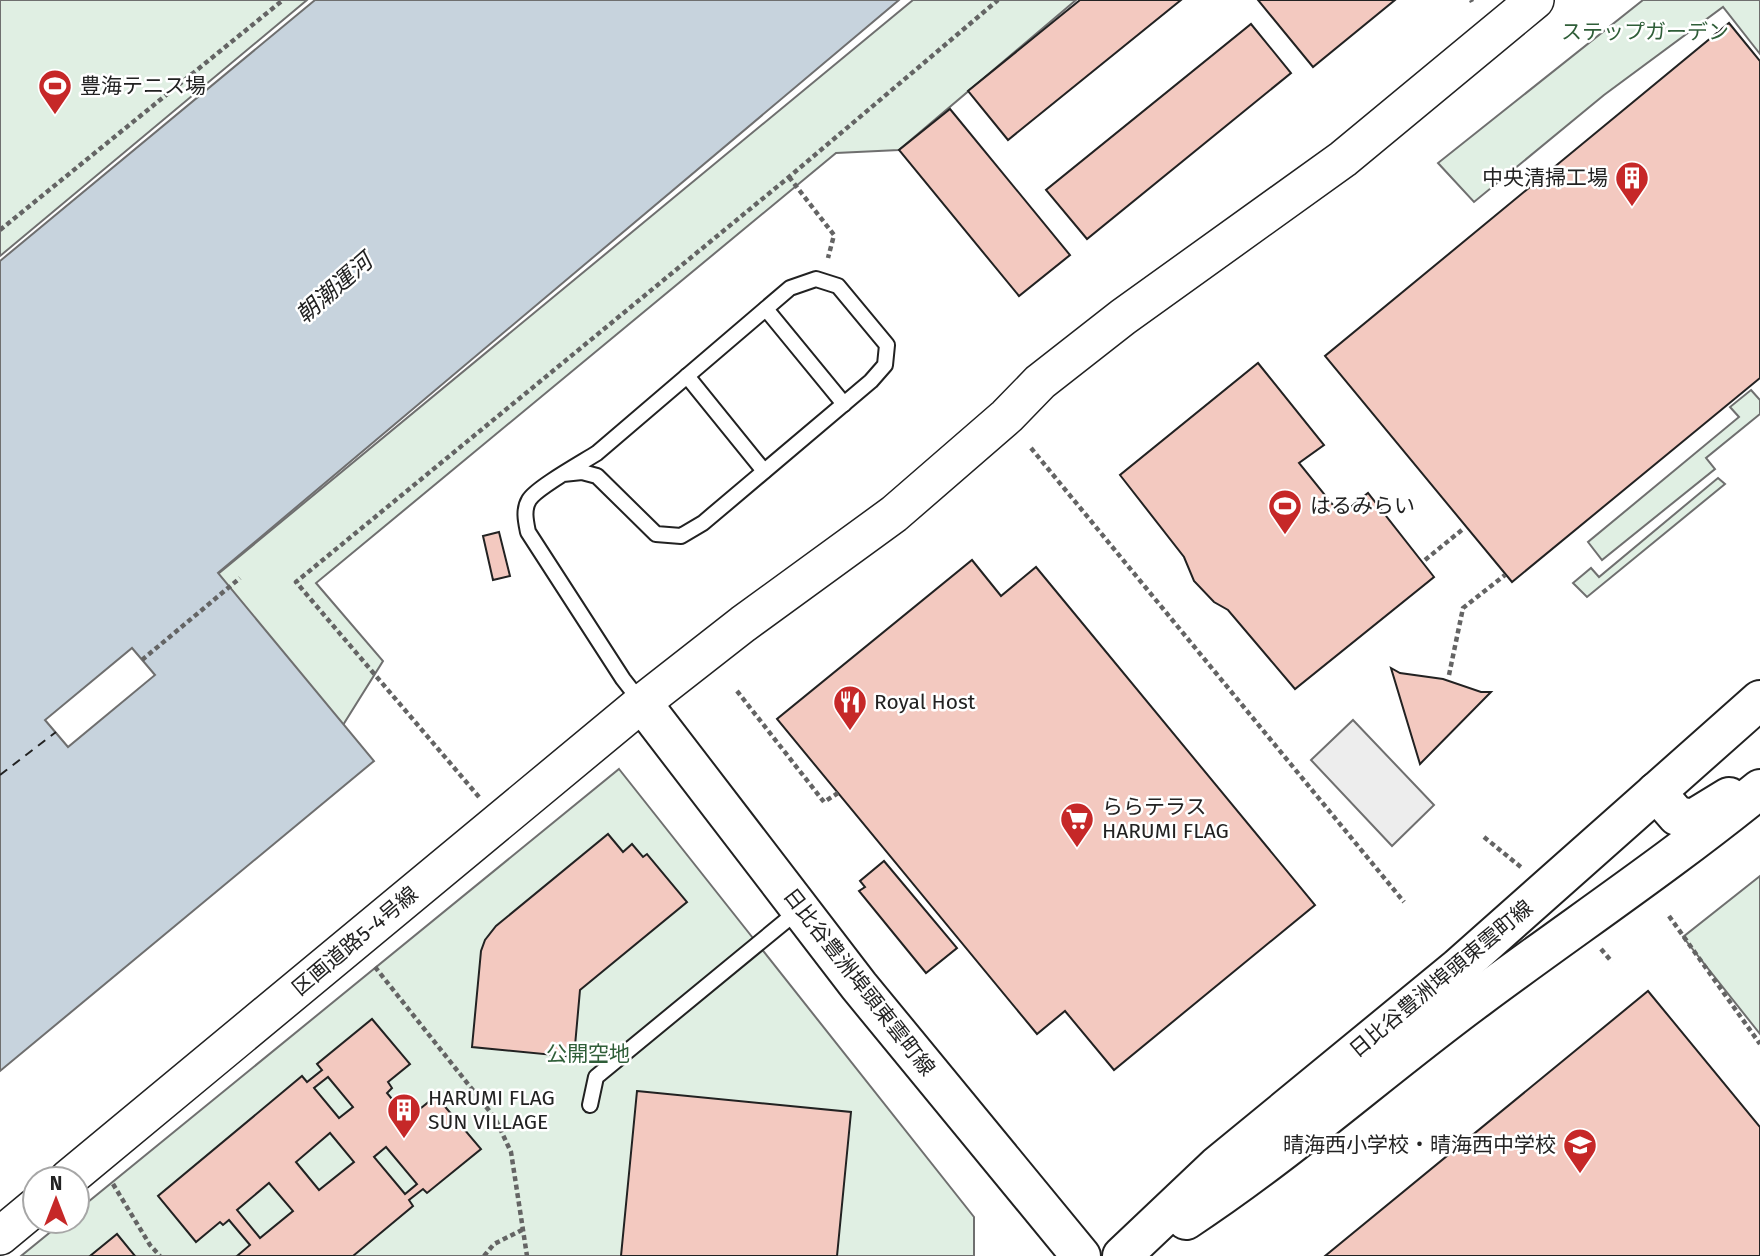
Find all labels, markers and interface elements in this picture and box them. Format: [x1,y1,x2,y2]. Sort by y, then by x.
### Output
park label: ステップガーデン [1561,19,1729,45]
sports icon: 豊海テニス場 [36,67,74,116]
place label: 豊海テニス場 [80,73,206,99]
building icon: 中央清掃工場 [1613,159,1651,208]
place label: 中央清掃工場 [1482,165,1608,191]
water label: 朝潮運河 [290,245,381,329]
sports icon: はるみらい [1266,487,1304,536]
place label: はるみらい [1310,493,1415,519]
restaurant icon: Royal Host [831,683,869,732]
place label: Royal Host [874,689,976,715]
place label: ららテラス HARUMI FLAG [1102,794,1229,844]
supermarket icon: ららテラス HARUMI FLAG [1058,800,1096,849]
street label: 区画道路5-4号線 [287,881,423,1001]
street label: 日比谷豊洲埠頭東雲町線 [778,883,940,1081]
street label: 日比谷豊洲埠頭東雲町線 [1344,895,1538,1063]
park label: 公開空地 [546,1041,630,1067]
place label: HARUMI FLAG SUN VILLAGE [428,1085,555,1135]
building icon: HARUMI FLAG SUN VILLAGE [385,1091,423,1140]
school or university icon: 晴海西小学校・晴海西中学校 [1561,1126,1599,1175]
place label: 晴海西小学校・晴海西中学校 [1283,1132,1556,1158]
north arrow [21,1165,91,1235]
text: N [50,1172,62,1195]

